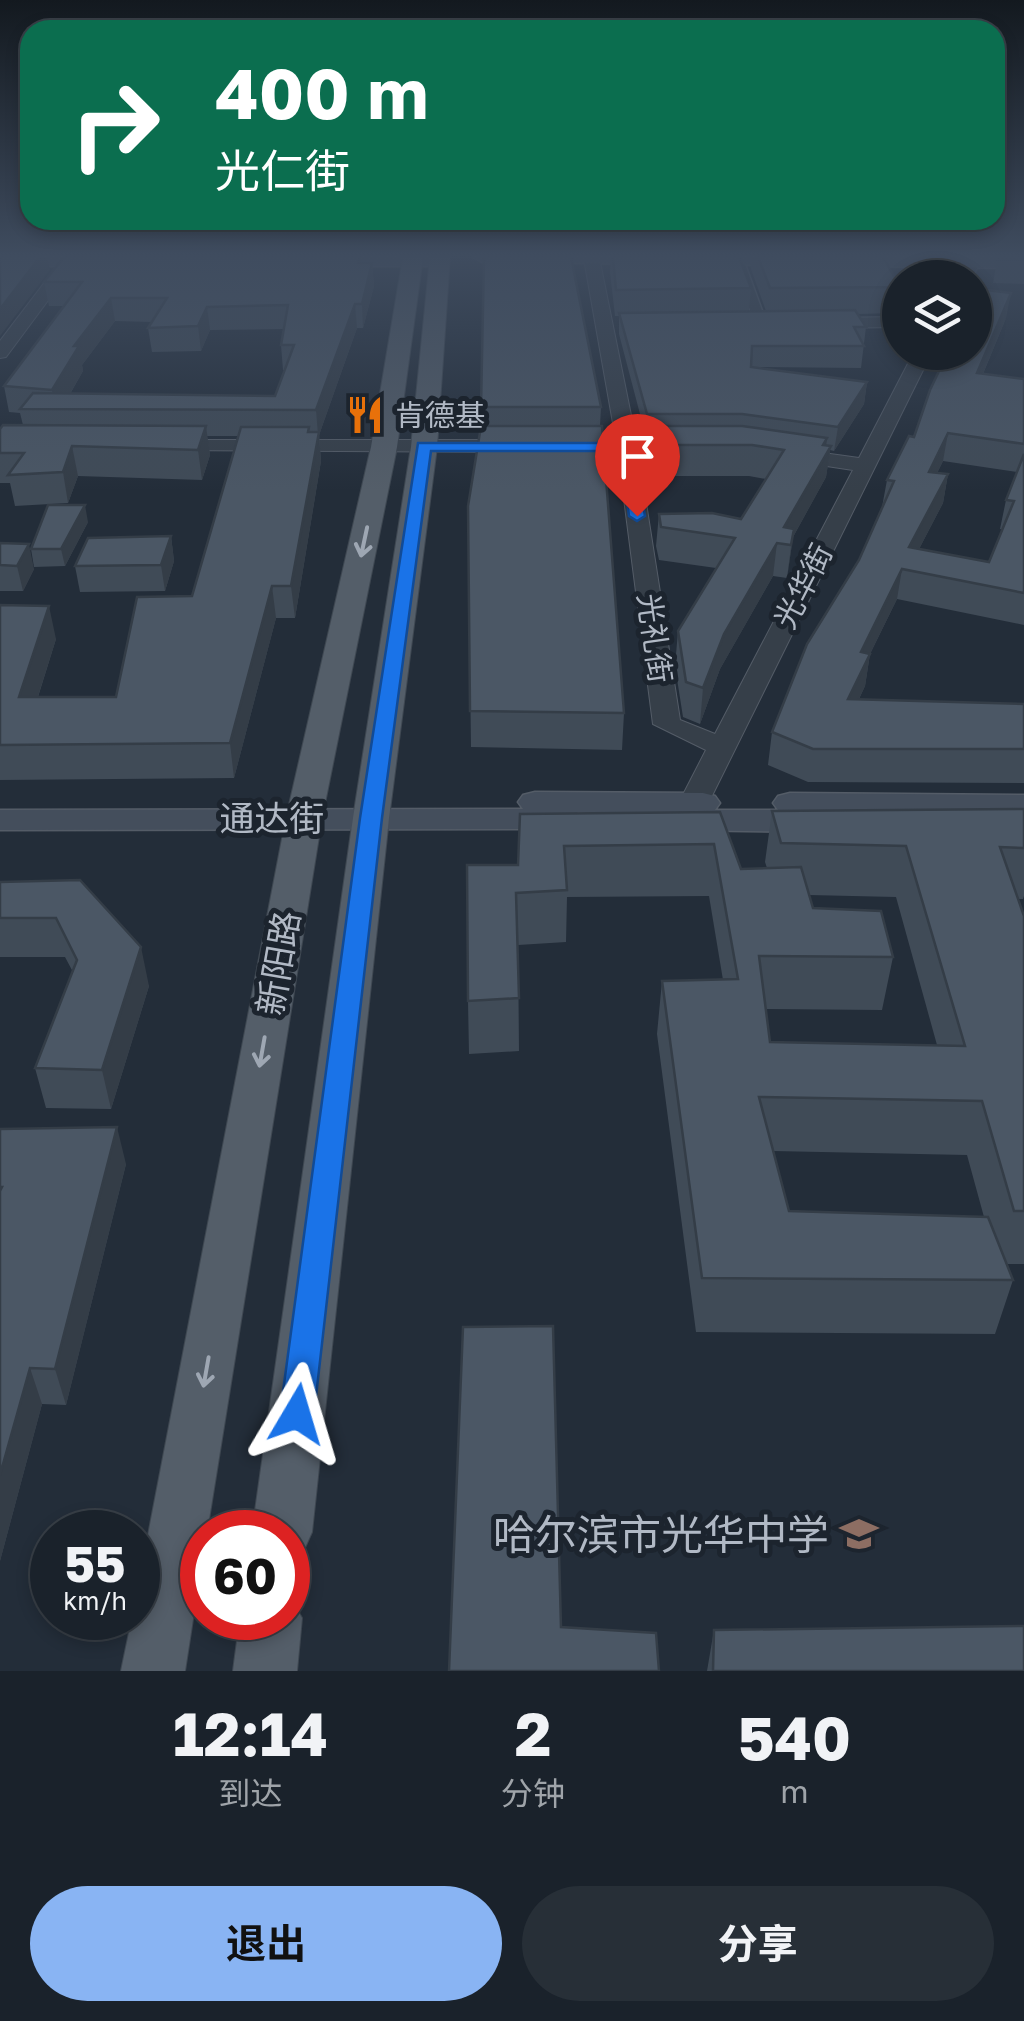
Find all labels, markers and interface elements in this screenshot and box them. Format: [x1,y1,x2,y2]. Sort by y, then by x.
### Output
text: 400 m [215,50,429,134]
icon: right [50,60,180,190]
text: 光仁街 [215,143,350,197]
map controls [882,260,992,370]
button: layers [882,260,992,370]
restaurant icon: 肯德基 [344,394,386,436]
place label: 肯德基 [395,397,485,433]
pin [595,414,680,517]
icon: arrive [610,429,665,484]
one-way arrow [353,525,372,557]
street label: 光华街 [767,538,839,634]
street label: 光礼街 [631,591,679,685]
street label: 通达街 [219,797,325,839]
street label: 新阳路 [248,908,308,1018]
one-way arrow [252,1035,271,1068]
one-way arrow [196,1355,215,1388]
position arrow [245,1362,349,1466]
place label: 哈尔滨市光华中学 [493,1509,829,1559]
speed limit sign: 60 [180,1510,310,1640]
school or university icon: 哈尔滨市光华中学 [838,1513,880,1555]
text: 55 [64,1533,125,1593]
text: km/h [63,1585,127,1616]
text: 12:14 [173,1697,328,1769]
text: 2 [515,1697,551,1769]
text: 540 [738,1701,851,1773]
text: m [780,1772,809,1810]
text: 到达 [218,1774,283,1812]
text: 分钟 [501,1774,565,1812]
button: 退出 [30,1886,502,2001]
button: 分享 [522,1886,994,2001]

